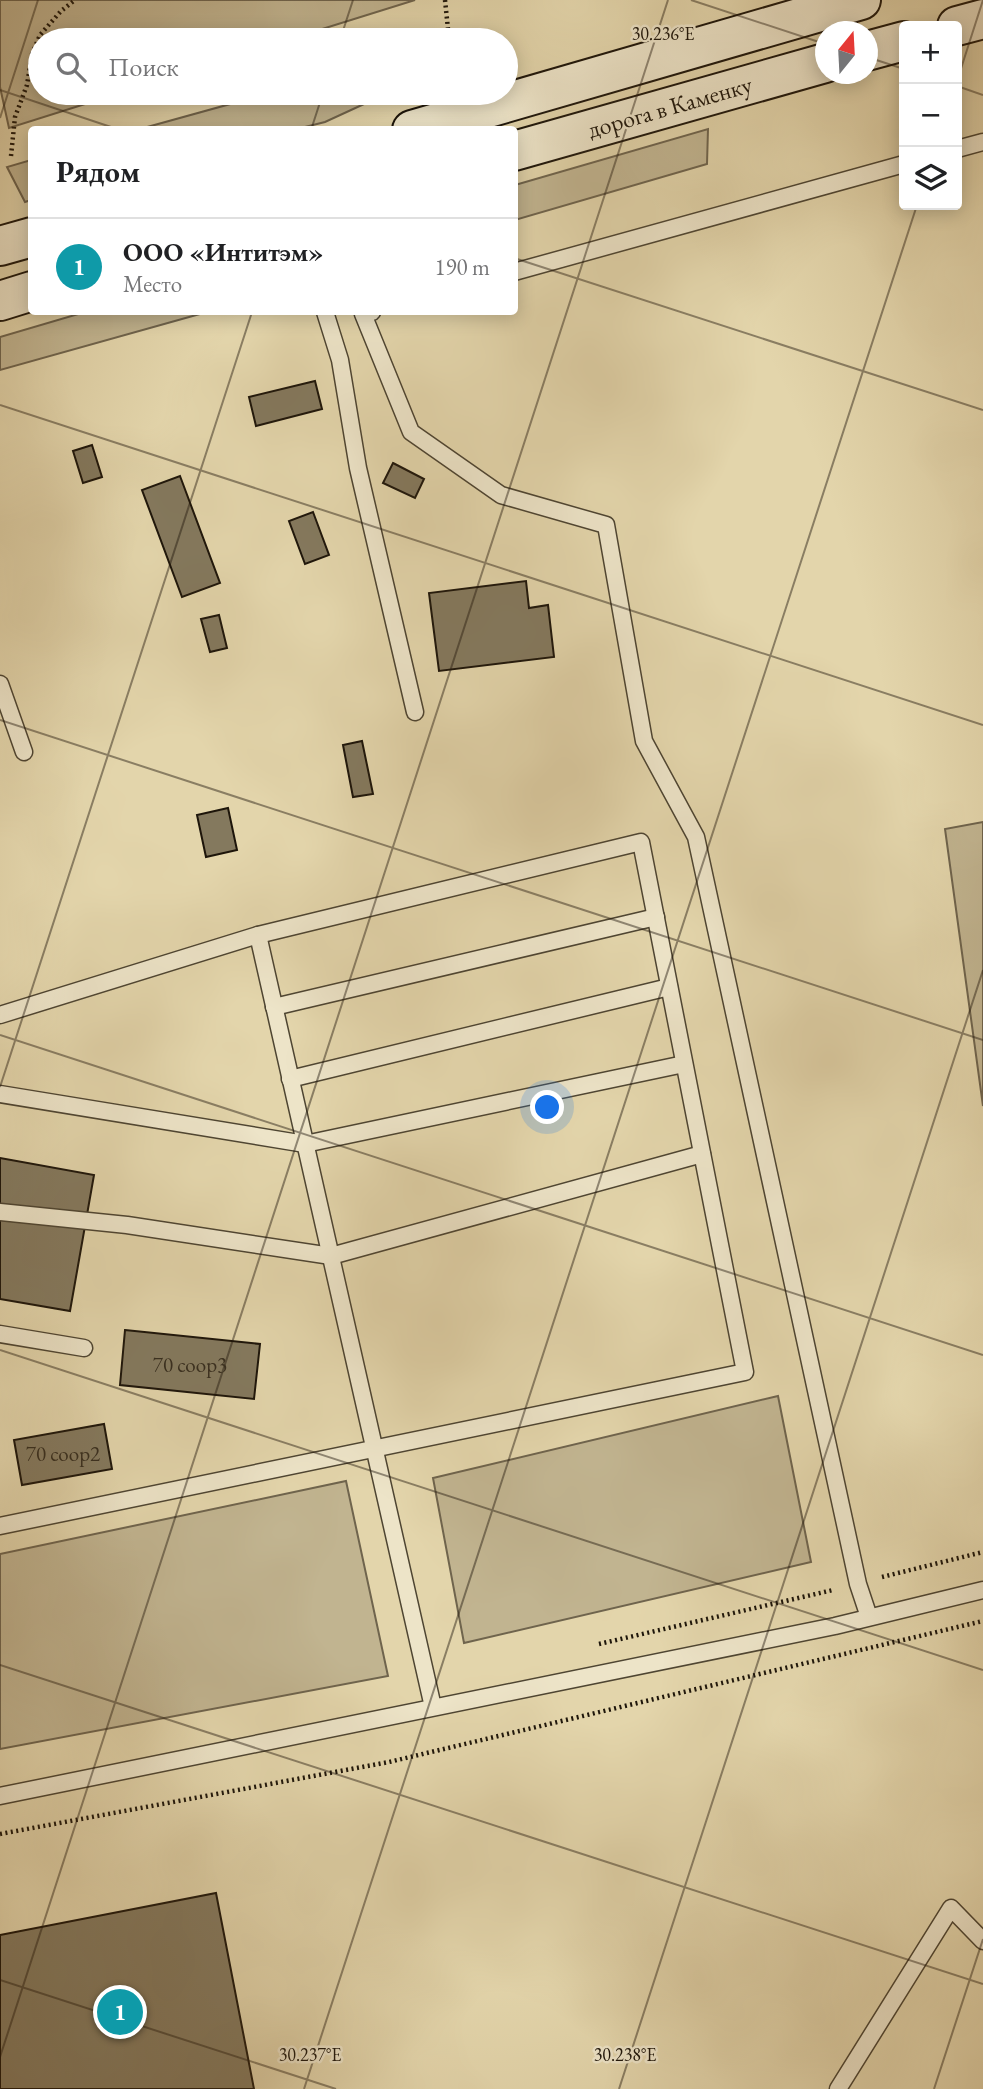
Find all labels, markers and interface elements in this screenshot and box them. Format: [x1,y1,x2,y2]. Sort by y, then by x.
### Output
north arrow [815,21,878,84]
map controls [899,21,962,210]
button: + [899,21,962,84]
text: 30.236°E [632,22,694,45]
search box [28,28,518,105]
icon: search [52,48,90,86]
text: Поиск [108,50,179,84]
street label: дорога в Каменку [584,68,756,145]
button: − [899,84,962,147]
button: layers [899,147,962,210]
text: Рядом [56,152,140,191]
text: ООО «Интитэм» [123,235,324,269]
text: 1 [73,252,85,282]
text: 190 m [434,252,490,282]
text: Место [123,269,182,299]
your location [530,1090,564,1124]
house number: 70 соор3 [153,1351,227,1378]
house number: 70 соор2 [26,1440,100,1467]
pin: 1 [97,1986,143,2038]
text: 30.237°E [279,2043,341,2066]
text: 30.238°E [594,2043,656,2066]

